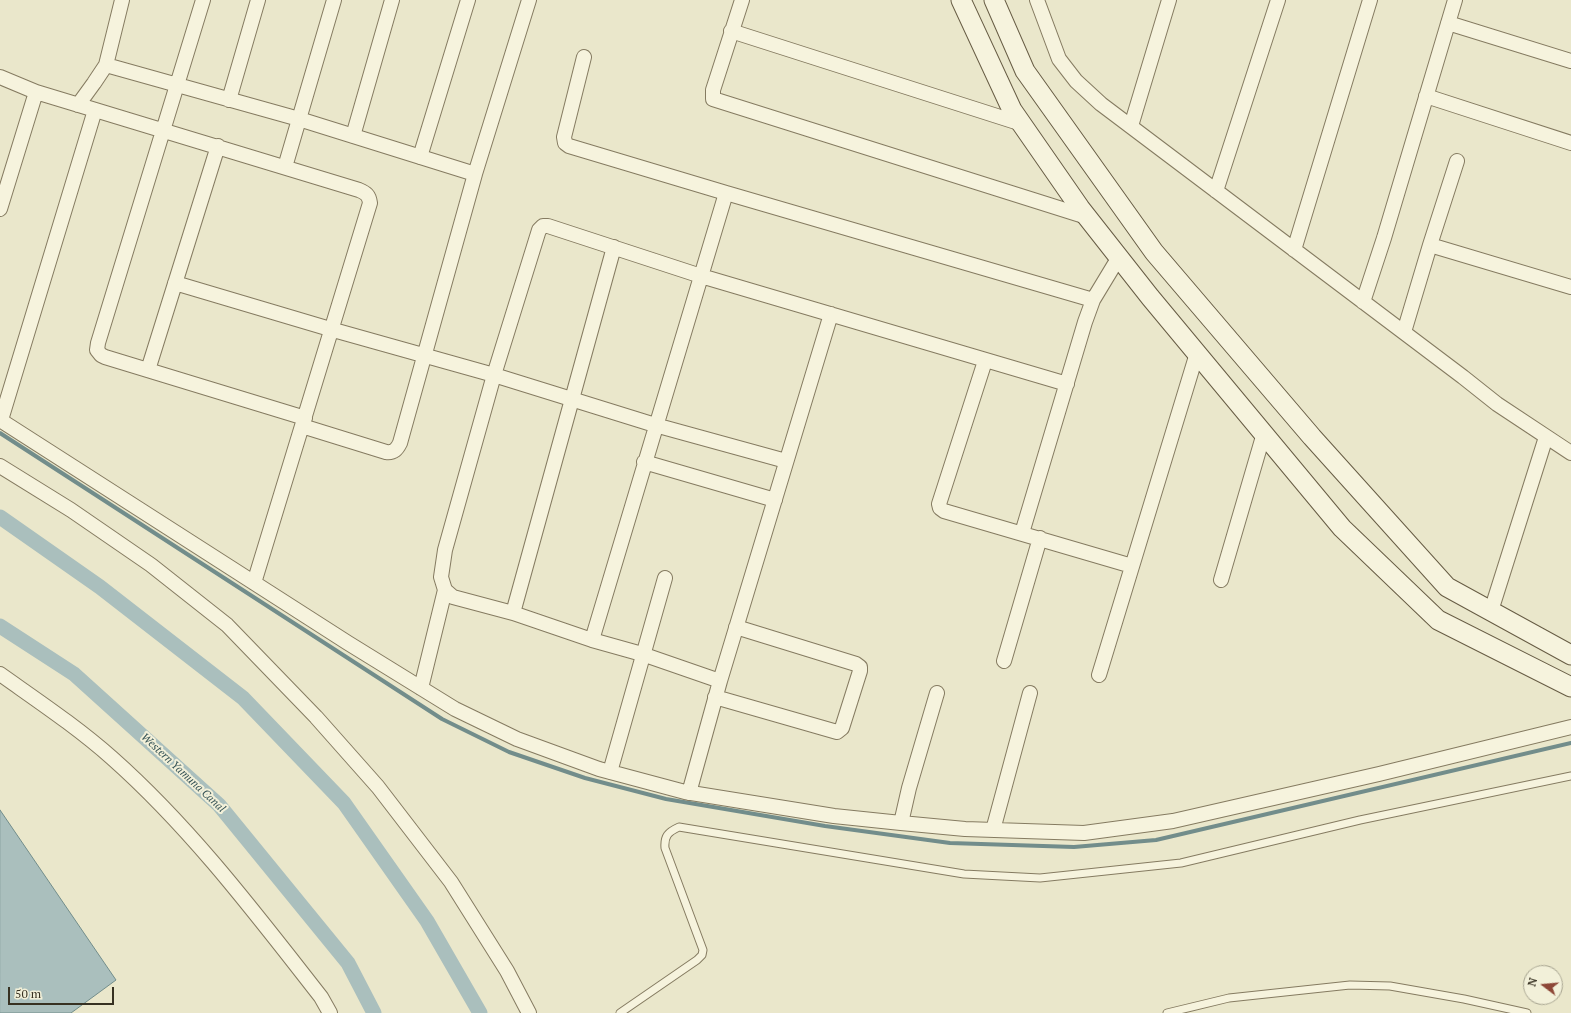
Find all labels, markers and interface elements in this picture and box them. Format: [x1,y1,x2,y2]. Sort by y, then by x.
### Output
water label: Western Yamuna Canal [138,731,228,815]
north arrow [1523,965,1563,1005]
text: N [1525,976,1540,988]
scale bar [10,979,116,1005]
text: 50 m [15,986,41,1001]

